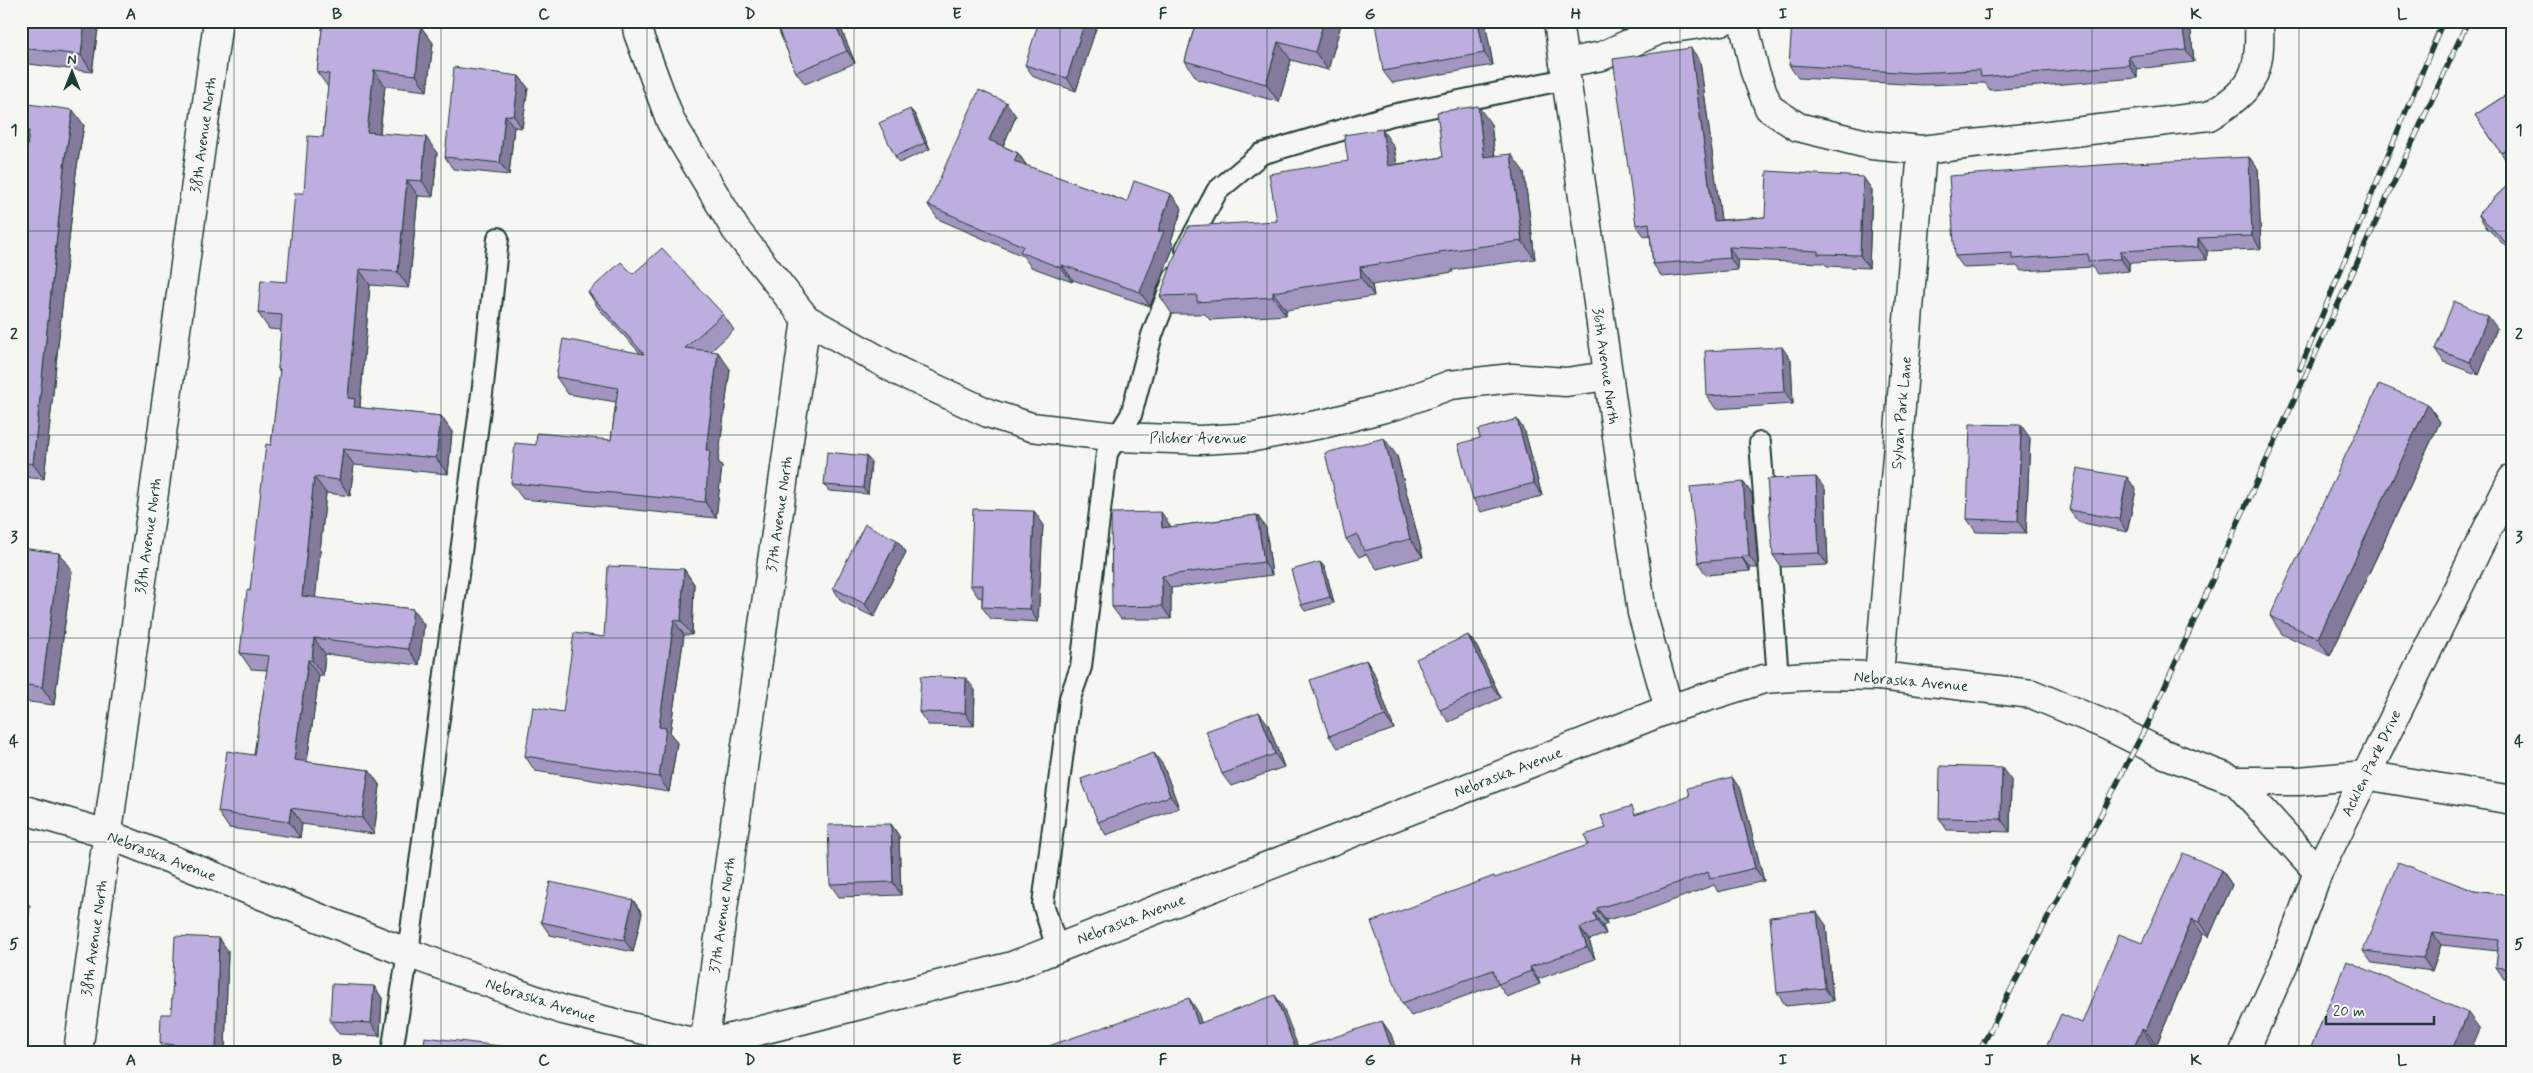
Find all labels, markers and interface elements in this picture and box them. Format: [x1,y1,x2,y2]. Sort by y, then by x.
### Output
text: A [126,4,136,25]
text: B [332,4,342,25]
text: C [538,4,550,25]
text: D [744,4,756,25]
text: E [952,4,962,25]
text: F [1159,4,1168,25]
text: G [1365,4,1376,25]
text: H [1571,4,1582,25]
text: I [1779,4,1788,25]
text: J [1984,4,1994,25]
text: K [2190,4,2202,25]
text: L [2397,4,2408,25]
north arrow [48,48,98,98]
text: N [67,51,77,69]
street label: 38th Avenue North [186,76,222,195]
text: 1 [10,120,18,141]
text: 1 [2515,120,2523,141]
street label: 36th Avenue North [1587,307,1623,426]
text: 2 [10,324,18,345]
text: 2 [2515,324,2523,345]
street label: Sylvan Park Lane [1887,356,1917,470]
street label: Pilcher Avenue [1149,429,1247,449]
street label: 37th Avenue North [762,455,798,573]
street label: 38th Avenue North [131,477,167,596]
text: 3 [10,527,18,548]
text: 3 [2515,527,2523,548]
street label: Nebraska Avenue [1853,667,1969,697]
street label: Acklen Park Drive [2337,706,2407,820]
text: 4 [9,731,19,752]
text: 4 [2514,731,2524,752]
street label: Nebraska Avenue [1451,743,1566,803]
street label: Nebraska Avenue [104,827,219,887]
street label: 37th Avenue North [705,856,741,974]
street label: 38th Avenue North [77,879,113,998]
street label: Nebraska Avenue [1074,890,1189,950]
text: 5 [9,934,19,955]
text: 5 [2514,934,2524,955]
street label: Nebraska Avenue [483,974,598,1028]
scale bar [2326,993,2433,1025]
text: 20 m [2333,1002,2365,1022]
text: A [126,1050,136,1071]
text: B [332,1050,342,1071]
text: C [538,1050,550,1071]
text: D [744,1050,756,1071]
text: E [952,1050,962,1071]
text: F [1159,1050,1168,1071]
text: G [1365,1050,1376,1071]
text: H [1571,1050,1582,1071]
text: I [1779,1050,1788,1071]
text: J [1984,1050,1994,1071]
text: K [2190,1050,2202,1071]
text: L [2397,1050,2408,1071]

